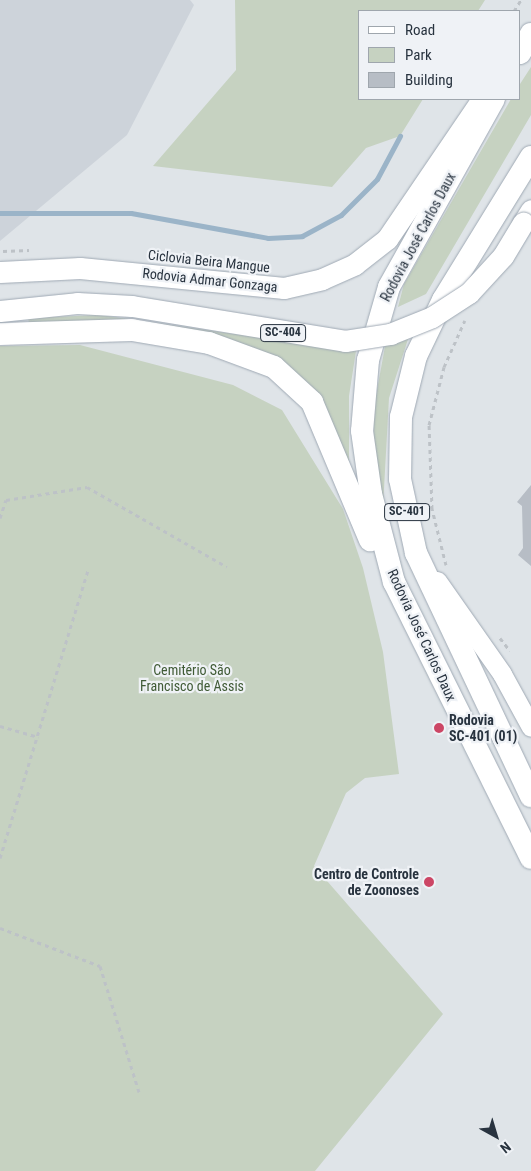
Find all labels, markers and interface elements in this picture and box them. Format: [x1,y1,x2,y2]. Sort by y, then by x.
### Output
legend [358,10,521,100]
text: Road [405,21,435,39]
text: Park [405,46,432,64]
text: Building [405,71,453,89]
street label: Rodovia José Carlos Daux [377,170,459,304]
street label: Ciclovia Beira Mangue [147,246,271,276]
street label: Rodovia Admar Gonzaga [142,265,278,295]
road number: SC-404 [259,323,307,342]
road number: SC-401 [383,502,431,522]
street label: Rodovia José Carlos Daux [384,566,460,704]
park label: Cemitério São Francisco de Assis [140,662,244,694]
place label: Rodovia SC-401 (01) [449,712,517,744]
marker: Rodovia SC-401 (01) [433,722,445,734]
place label: Centro de Controle de Zoonoses [314,866,419,899]
marker: Centro de Controle de Zoonoses [423,876,435,888]
north arrow [471,1111,521,1161]
text: N [497,1139,514,1157]

